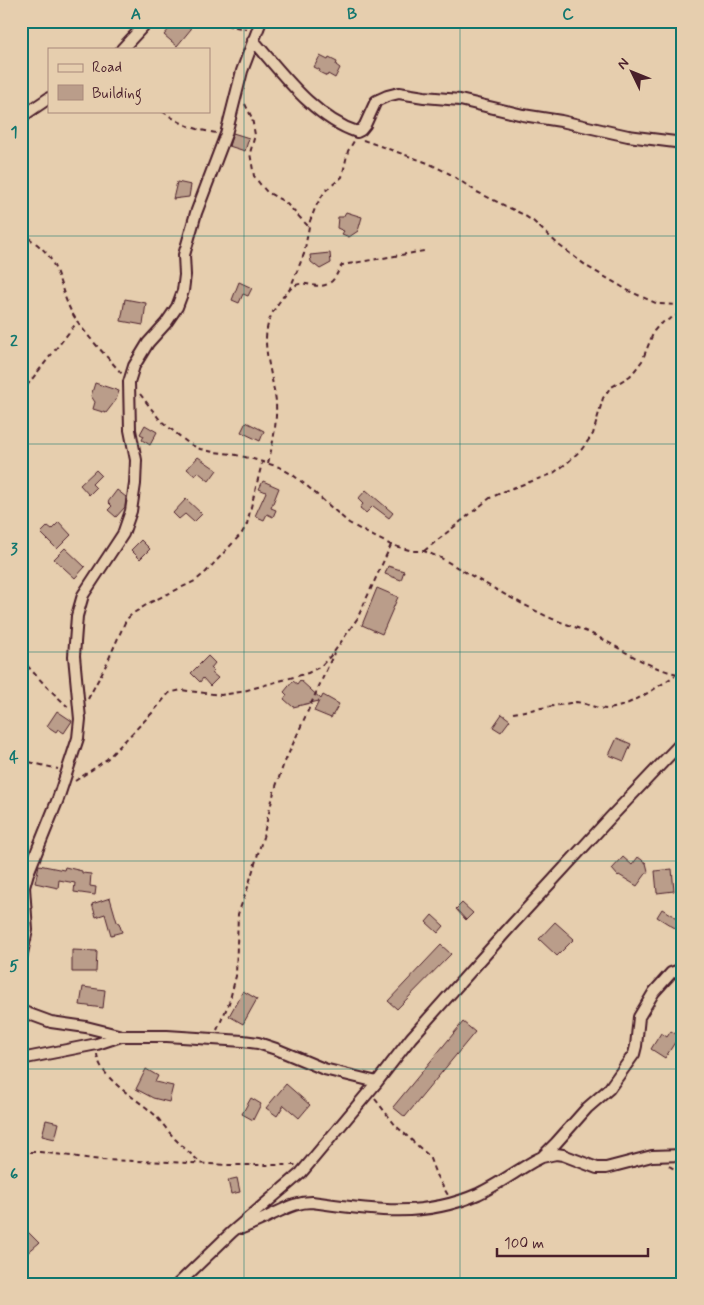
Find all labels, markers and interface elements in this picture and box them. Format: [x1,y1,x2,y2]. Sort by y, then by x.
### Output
text: A [131,4,141,25]
text: B [347,4,357,25]
text: C [562,4,574,25]
legend [48,48,210,112]
north arrow [606,48,656,98]
text: N [613,54,633,73]
text: Road [92,58,122,78]
text: Building [92,84,142,105]
text: 1 [10,122,18,143]
text: 2 [10,331,18,352]
text: 3 [10,539,18,560]
text: 4 [9,747,19,768]
text: 5 [9,956,19,977]
text: 6 [10,1164,18,1185]
scale bar [497,1225,648,1257]
text: 100 m [504,1234,544,1254]

